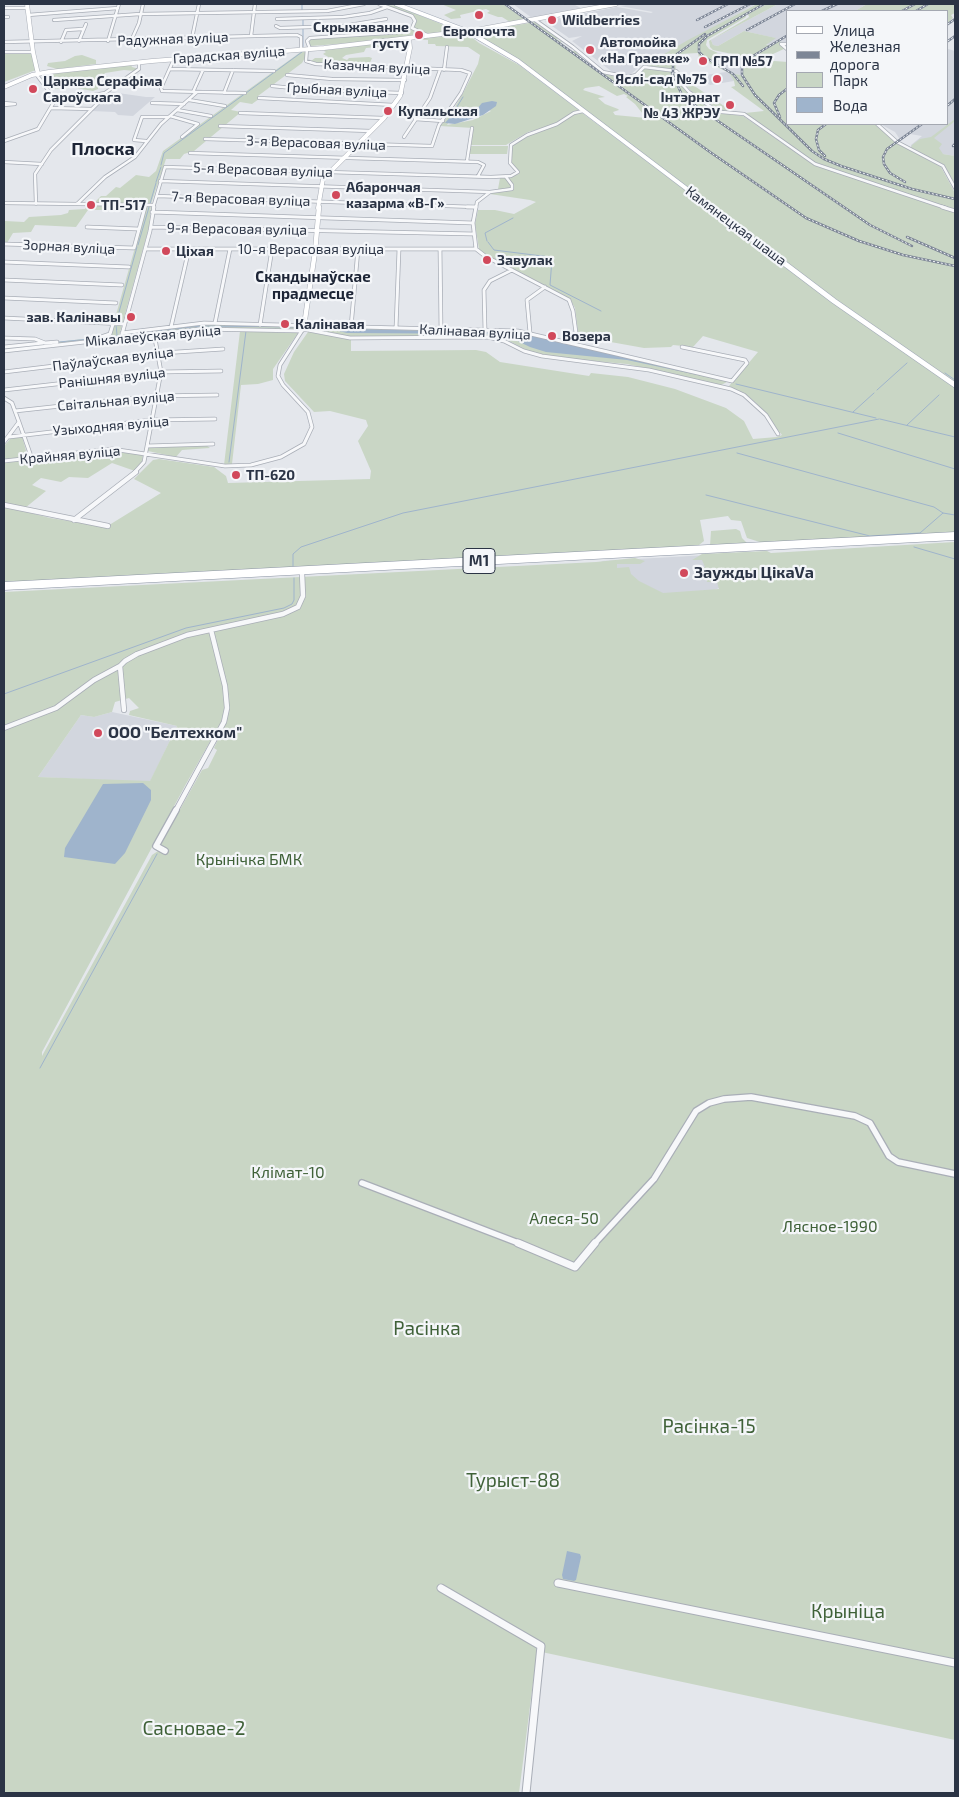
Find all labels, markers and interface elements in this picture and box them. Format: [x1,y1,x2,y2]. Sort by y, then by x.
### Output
marker: Европочта [473,9,485,21]
legend [786,10,949,125]
place label: Wildberries [562,12,640,28]
marker: Wildberries [546,14,558,26]
place label: Скрыжаванне густу [313,19,409,52]
text: Улица [833,21,875,39]
place label: Европочта [443,23,515,39]
street label: Радужная вуліца [117,29,229,49]
marker: Скрыжаванне густу [413,29,425,41]
place label: Автомойка «На Граевке» [600,34,690,66]
text: Железная дорога [830,37,901,73]
street label: Гарадская вуліца [172,43,286,67]
marker: Автомойка «На Граевке» [584,44,596,56]
place label: ГРП №57 [713,53,773,69]
marker: ГРП №57 [697,55,709,67]
street label: Казачная вуліца [323,56,431,78]
place label: Яслі-сад №75 [615,71,707,87]
text: Парк [833,71,868,89]
place label: Царква Серафіма Сароўскага [43,73,162,105]
marker: Яслі-сад №75 [711,73,723,85]
street label: Грыбная вуліца [286,79,388,101]
marker: Царква Серафіма Сароўскага [27,83,39,95]
place label: Інтэрнат № 43 ЖРЭУ [643,89,720,121]
text: Вода [833,96,868,114]
marker: Інтэрнат № 43 ЖРЭУ [724,99,736,111]
place label: Купальская [398,103,478,119]
marker: Купальская [382,105,394,117]
street label: 3-я Верасовая вуліца [246,132,386,154]
district label: Плоска [71,138,135,160]
street label: 5-я Верасовая вуліца [193,159,333,181]
place label: Абарончая казарма «В-Г» [346,179,444,212]
street label: Камянецкая шаша [682,183,790,269]
street label: 7-я Верасовая вуліца [171,188,311,210]
marker: Абарончая казарма «В-Г» [330,189,342,201]
place label: ТП-517 [101,197,146,213]
marker: ТП-517 [85,199,97,211]
street label: 9-я Верасовая вуліца [167,219,307,239]
street label: Зорная вуліца [22,236,116,258]
street label: 10-я Верасовая вуліца [238,241,384,257]
place label: Ціхая [176,243,214,259]
marker: Ціхая [160,245,172,257]
place label: Завулак [497,252,553,268]
marker: Завулак [481,254,493,266]
district label: Скандынаўскае прадмесце [255,268,371,303]
place label: зав. Калінавы [27,309,121,325]
marker: зав. Калінавы [125,311,137,323]
place label: Калінавая [295,316,365,332]
marker: Калінавая [279,318,291,330]
street label: Калінавая вуліца [419,321,531,343]
street label: Мікалаеўская вуліца [84,322,222,350]
place label: Возера [562,328,611,344]
marker: Возера [546,330,558,342]
street label: Паўлаўская вуліца [51,343,175,375]
street label: Ранішняя вуліца [58,364,166,392]
street label: Світальная вуліца [57,388,175,414]
street label: Узыходняя вуліца [52,413,170,439]
street label: Крайняя вуліца [19,442,121,468]
place label: ТП-620 [246,467,295,483]
marker: ТП-620 [230,469,242,481]
road number: М1 [463,548,495,574]
place label: Заужды ЦікаVа [694,563,814,583]
marker: Заужды ЦікаVа [678,567,690,579]
place label: ООО "Белтехком" [108,723,242,743]
marker: ООО "Белтехком" [92,727,104,739]
park label: Крынічка БМК [196,850,302,870]
park label: Клімат-10 [251,1163,325,1183]
park label: Алеся-50 [529,1209,599,1229]
park label: Лясное-1990 [782,1217,878,1237]
park label: Расінка [393,1318,461,1340]
park label: Расінка-15 [662,1416,756,1438]
park label: Турыст-88 [466,1470,560,1492]
park label: Крыніца [811,1601,885,1623]
park label: Сасновае-2 [142,1718,246,1740]

